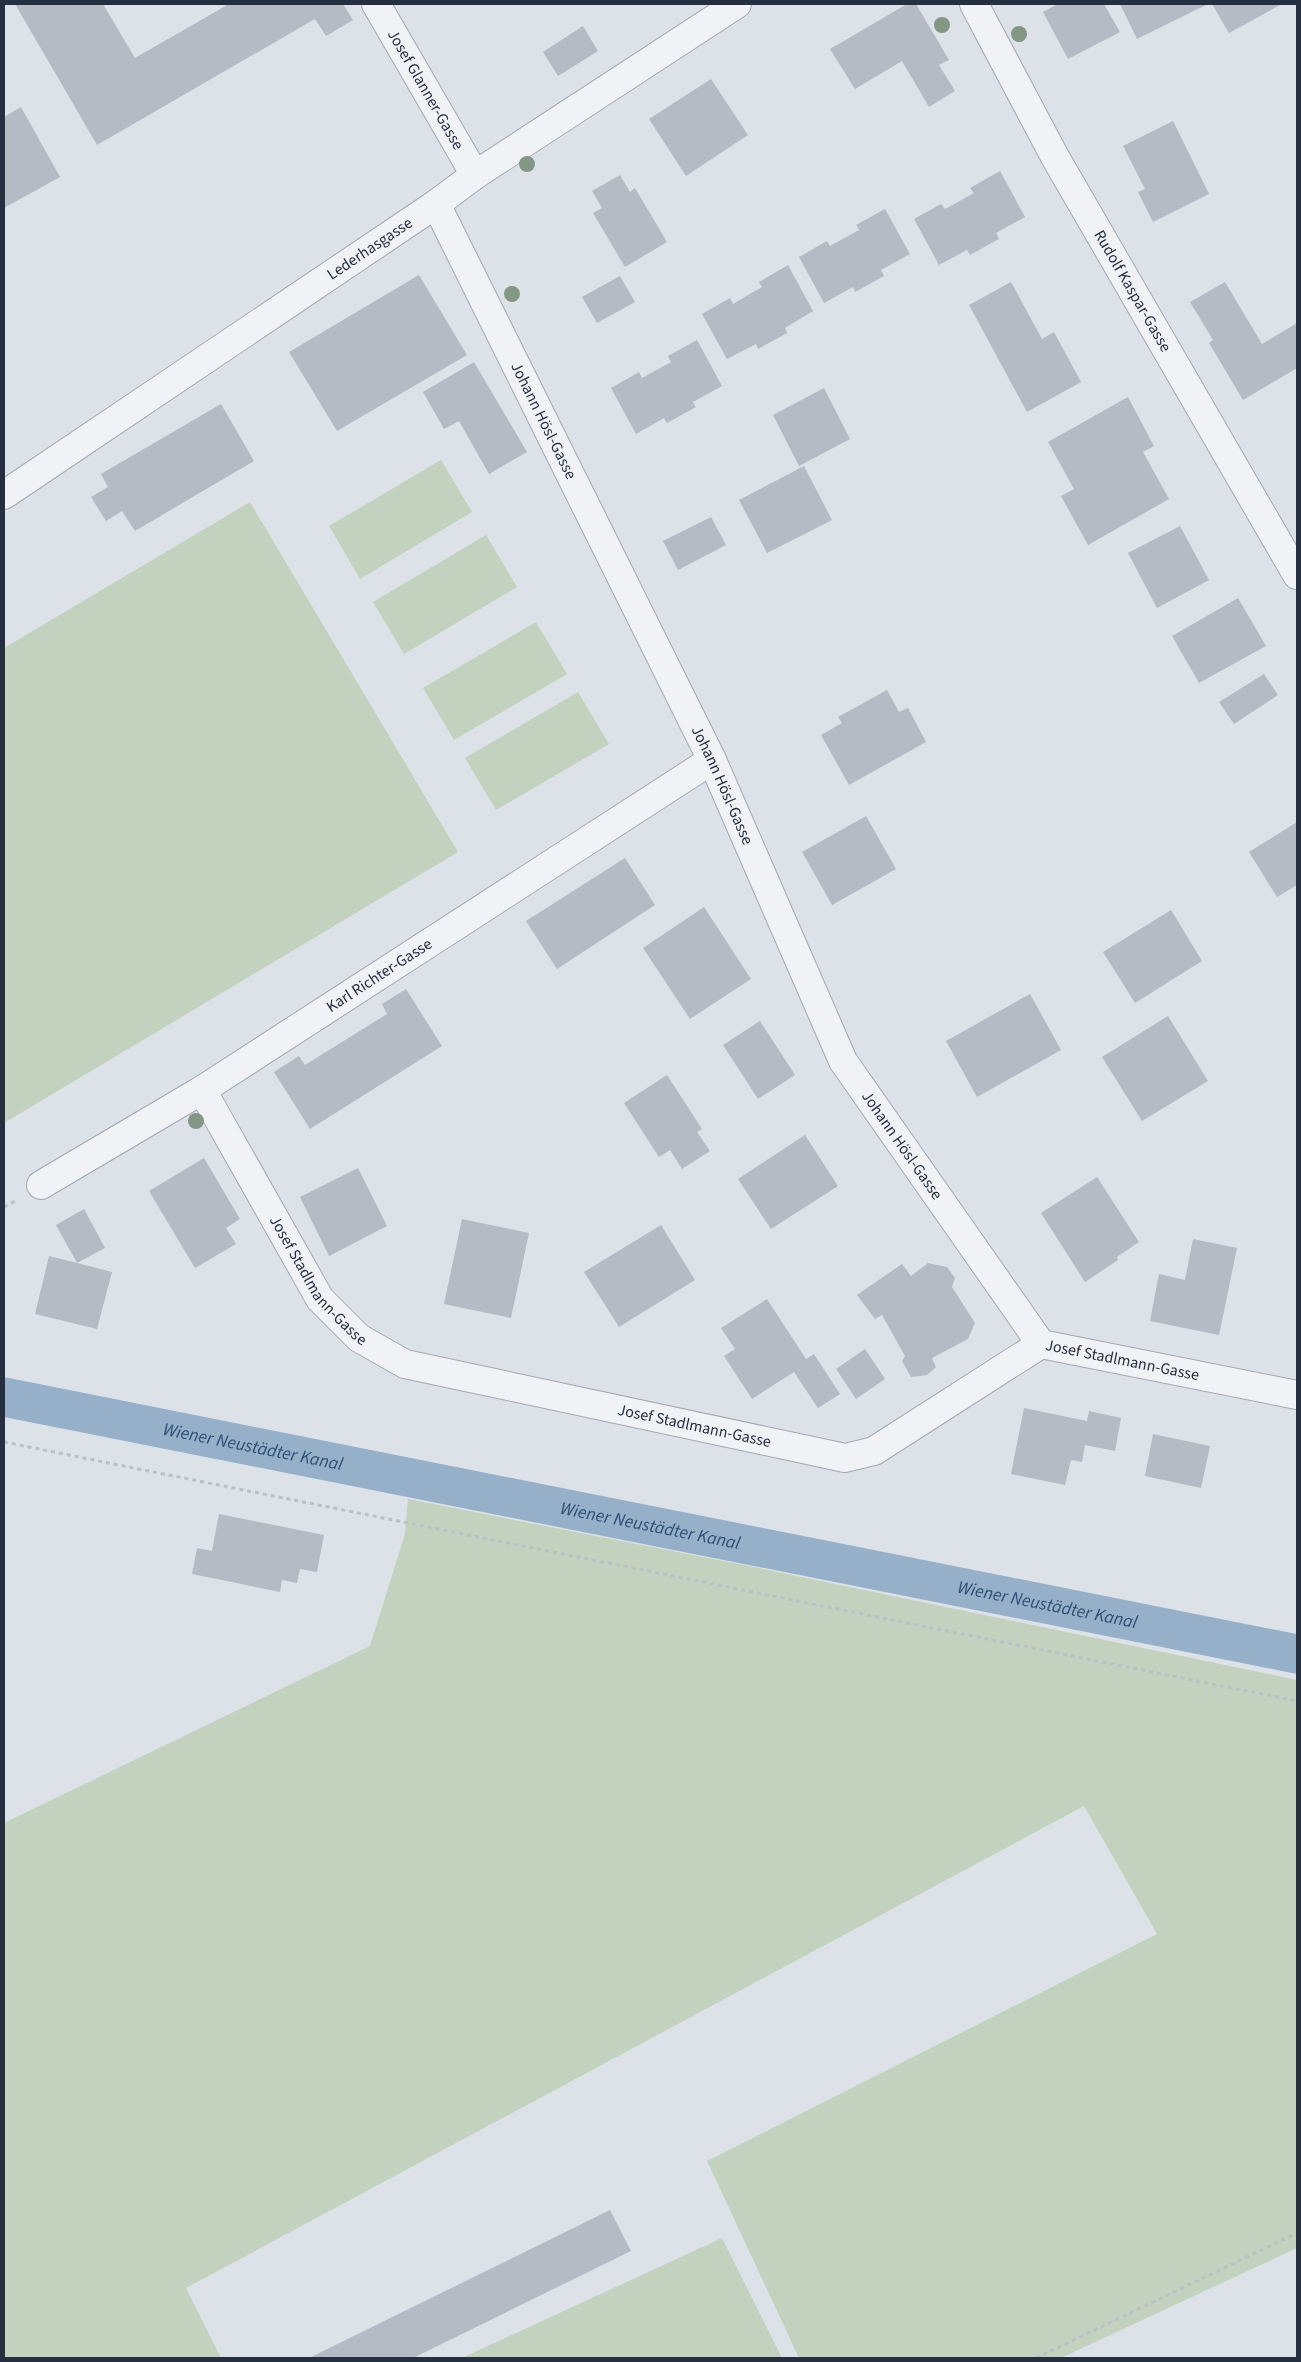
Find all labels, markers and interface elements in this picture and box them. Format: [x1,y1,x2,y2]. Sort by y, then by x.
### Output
street label: Josef Glanner-Gasse [382,25,469,154]
street label: Lederhasgasse [323,212,417,285]
street label: Rudolf Kaspar-Gasse [1089,226,1177,356]
street label: Johann Hösl-Gasse [505,359,582,483]
street label: Johann Hösl-Gasse [686,722,759,848]
street label: Karl Richter-Gasse [322,933,436,1018]
street label: Johann Hösl-Gasse [856,1087,948,1204]
street label: Josef Stadlmann-Gasse [264,1212,371,1351]
street label: Josef Stadlmann-Gasse [1043,1334,1201,1386]
street label: Josef Stadlmann-Gasse [616,1399,773,1453]
water label: Wiener Neustädter Kanal [161,1416,346,1477]
water label: Wiener Neustädter Kanal [558,1495,743,1556]
water label: Wiener Neustädter Kanal [955,1574,1140,1635]

